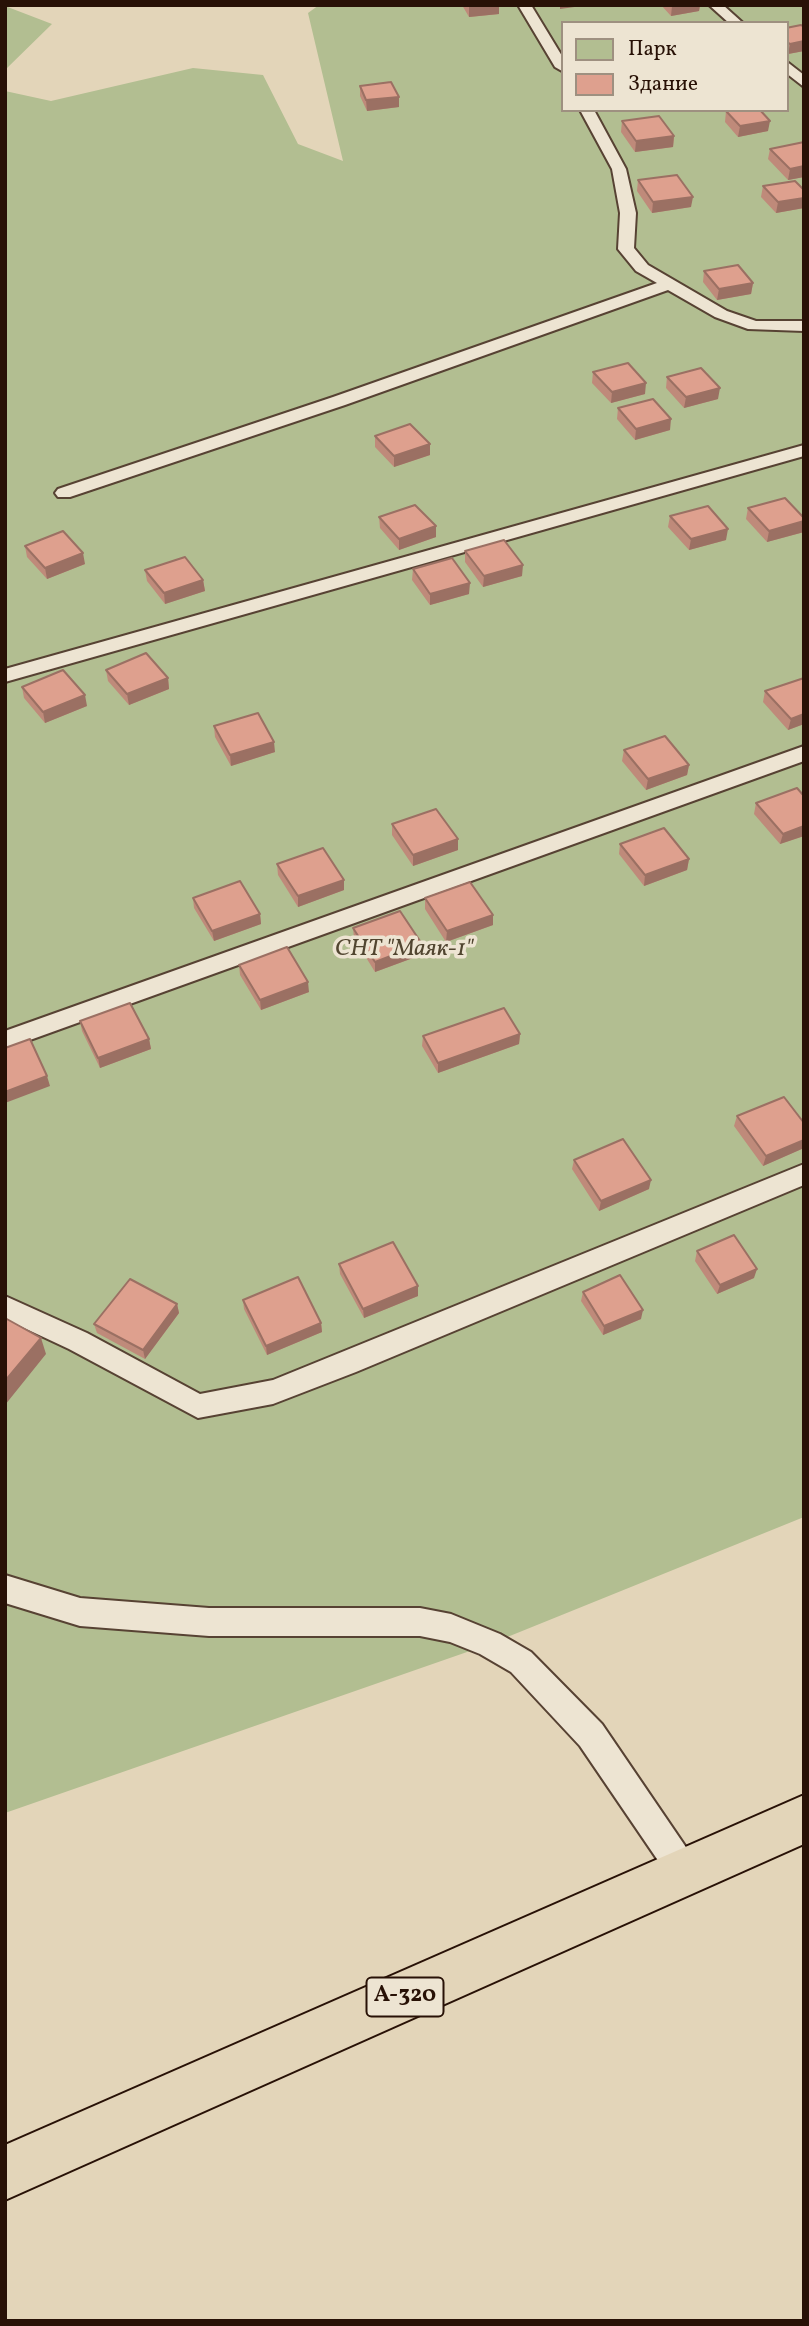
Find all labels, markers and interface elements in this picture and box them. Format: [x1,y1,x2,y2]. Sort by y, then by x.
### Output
legend [560,21,788,112]
text: Парк [628,35,677,64]
text: Здание [628,70,698,99]
park label: СНТ "Маяк-1" [335,937,473,965]
road number: А-320 [366,1978,444,2016]

